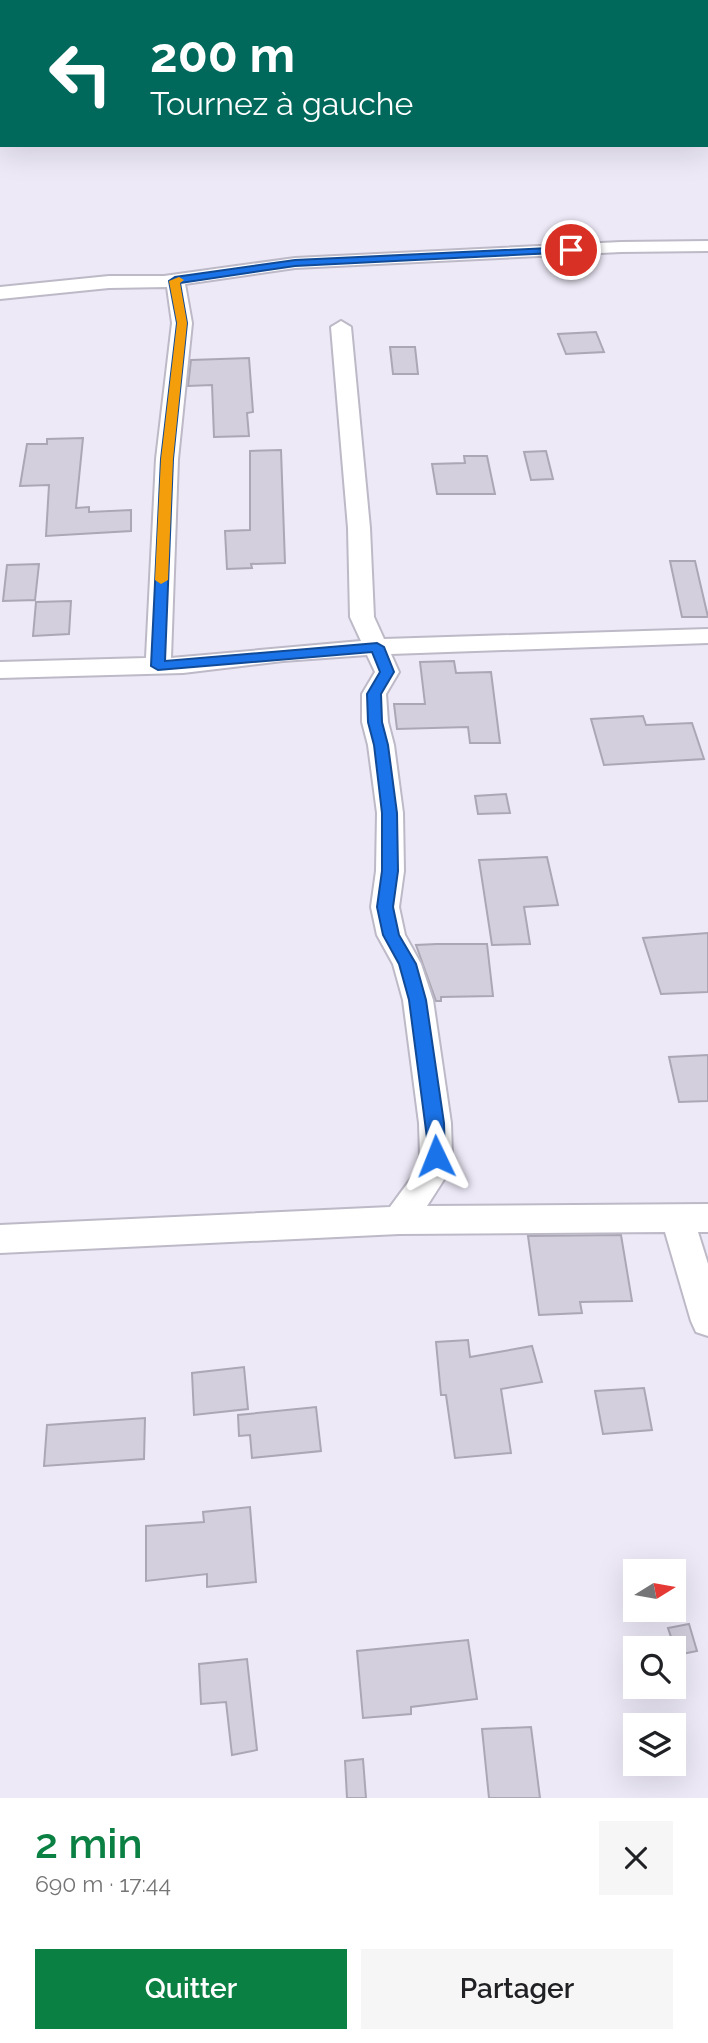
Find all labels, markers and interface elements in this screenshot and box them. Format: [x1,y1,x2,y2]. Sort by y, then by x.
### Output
text: 200 m [150,26,295,83]
icon: left [35,28,126,119]
text: Tournez à gauche [150,85,413,122]
pin [541,220,601,280]
icon: arrive [552,231,590,269]
position arrow [399,1119,473,1193]
north arrow [623,1559,686,1622]
map controls [623,1559,686,1776]
button: search [623,1636,686,1699]
button: layers [623,1713,686,1776]
text: 2 min [35,1819,143,1868]
button: close [599,1821,673,1895]
text: 690 m · 17:44 [35,1870,171,1897]
button: Quitter [35,1949,347,2029]
button: Partager [361,1949,673,2029]

